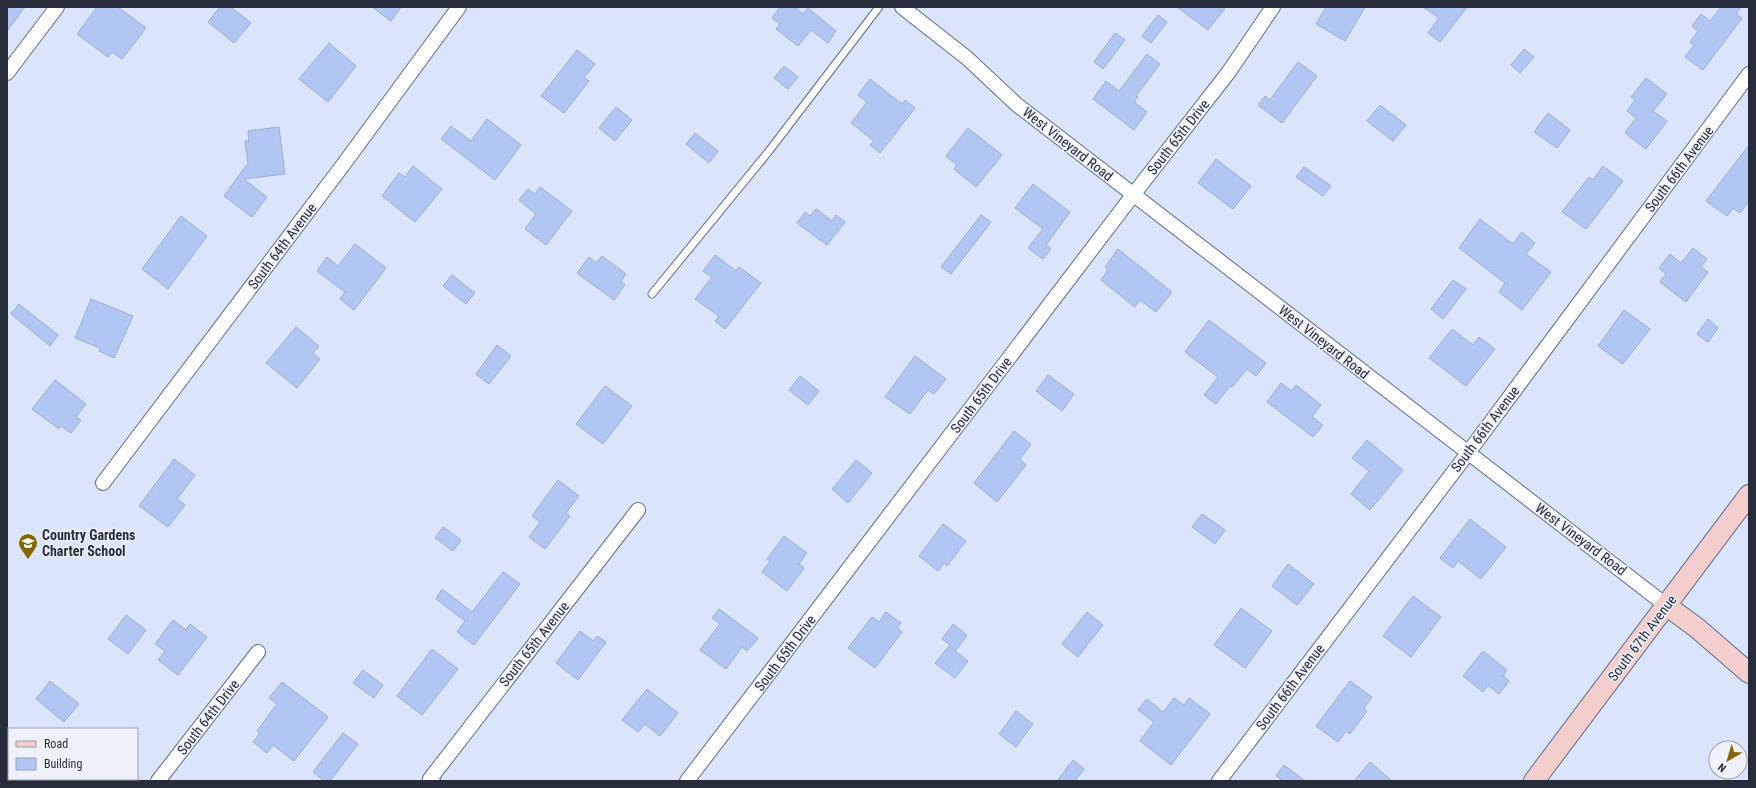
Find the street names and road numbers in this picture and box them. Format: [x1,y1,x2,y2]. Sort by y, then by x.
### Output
street label: South 65th Drive [1144,96,1213,178]
street label: West Vineyard Road [1020,104,1116,184]
street label: South 66th Avenue [1641,123,1717,215]
street label: South 64th Avenue [244,200,320,292]
street label: West Vineyard Road [1276,302,1372,382]
street label: South 65th Drive [947,353,1015,436]
street label: South 66th Avenue [1447,383,1523,475]
street label: West Vineyard Road [1532,500,1630,578]
street label: South 67th Avenue [1604,592,1680,684]
street label: South 65th Avenue [496,598,572,690]
street label: South 65th Drive [751,611,819,694]
street label: South 66th Avenue [1252,641,1328,733]
street label: South 64th Drive [174,676,243,758]

